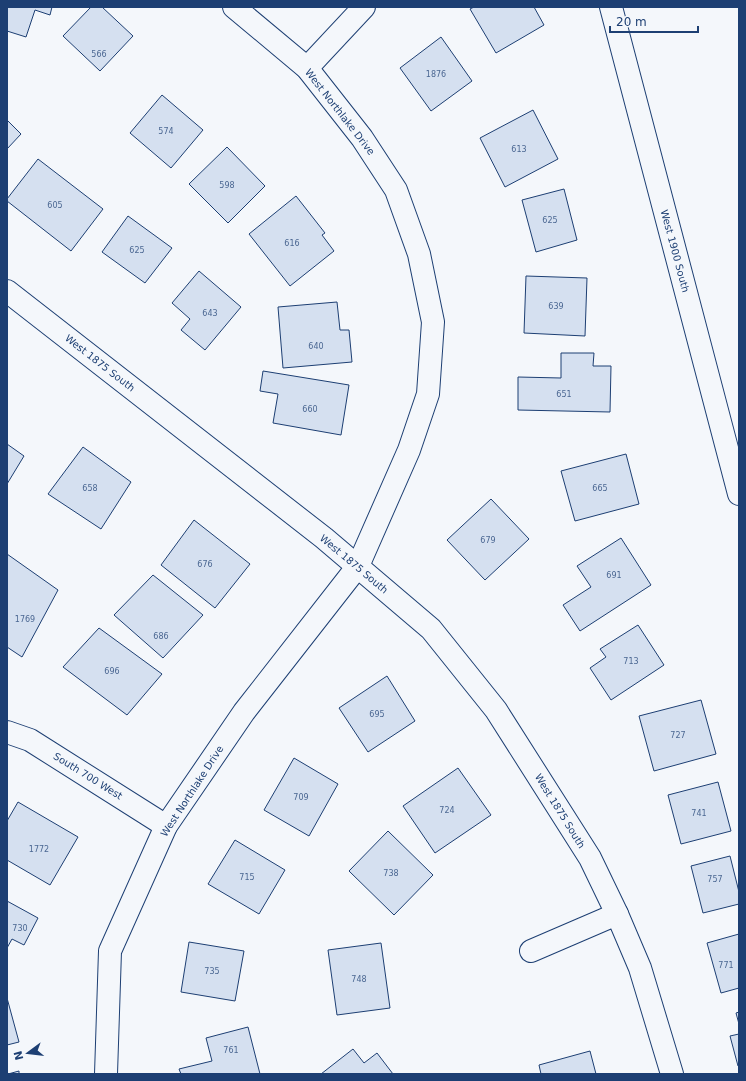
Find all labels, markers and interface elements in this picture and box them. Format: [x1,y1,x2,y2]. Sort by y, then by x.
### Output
scale bar [610,8,698,34]
text: 20 m [616,15,647,29]
house number: 566 [91,50,107,59]
street label: West Northlake Drive [303,67,377,157]
house number: 1876 [426,70,446,79]
house number: 574 [158,127,174,136]
house number: 613 [511,145,527,154]
house number: 598 [219,181,235,190]
house number: 605 [47,201,63,210]
street label: West 1900 South [659,208,691,294]
house number: 625 [542,216,558,225]
house number: 616 [284,239,300,248]
house number: 625 [129,246,145,255]
house number: 639 [548,302,564,311]
house number: 643 [202,309,218,318]
street label: West 1875 South [63,332,137,394]
house number: 640 [308,342,324,351]
house number: 651 [556,390,572,399]
house number: 660 [302,405,318,414]
house number: 658 [82,484,98,493]
house number: 665 [592,484,608,493]
street label: West 1875 South [318,532,390,596]
house number: 679 [480,536,496,545]
house number: 676 [197,560,213,569]
house number: 691 [606,571,622,580]
house number: 1769 [15,615,35,624]
house number: 686 [153,632,169,641]
house number: 713 [623,657,639,666]
house number: 696 [104,667,120,676]
house number: 695 [369,710,385,719]
house number: 727 [670,731,686,740]
street label: West Northlake Drive [159,744,225,838]
street label: South 700 West [52,750,125,802]
street label: West 1875 South [533,772,587,850]
house number: 709 [293,793,309,802]
house number: 724 [439,806,455,815]
house number: 741 [691,809,707,818]
house number: 1772 [29,845,49,854]
house number: 738 [383,869,399,878]
house number: 715 [239,873,255,882]
house number: 757 [707,875,723,884]
house number: 730 [12,924,28,933]
house number: 771 [718,961,734,970]
house number: 735 [204,967,220,976]
house number: 748 [351,975,367,984]
north arrow [8,1033,48,1073]
house number: 761 [223,1046,239,1055]
text: N [11,1049,26,1062]

